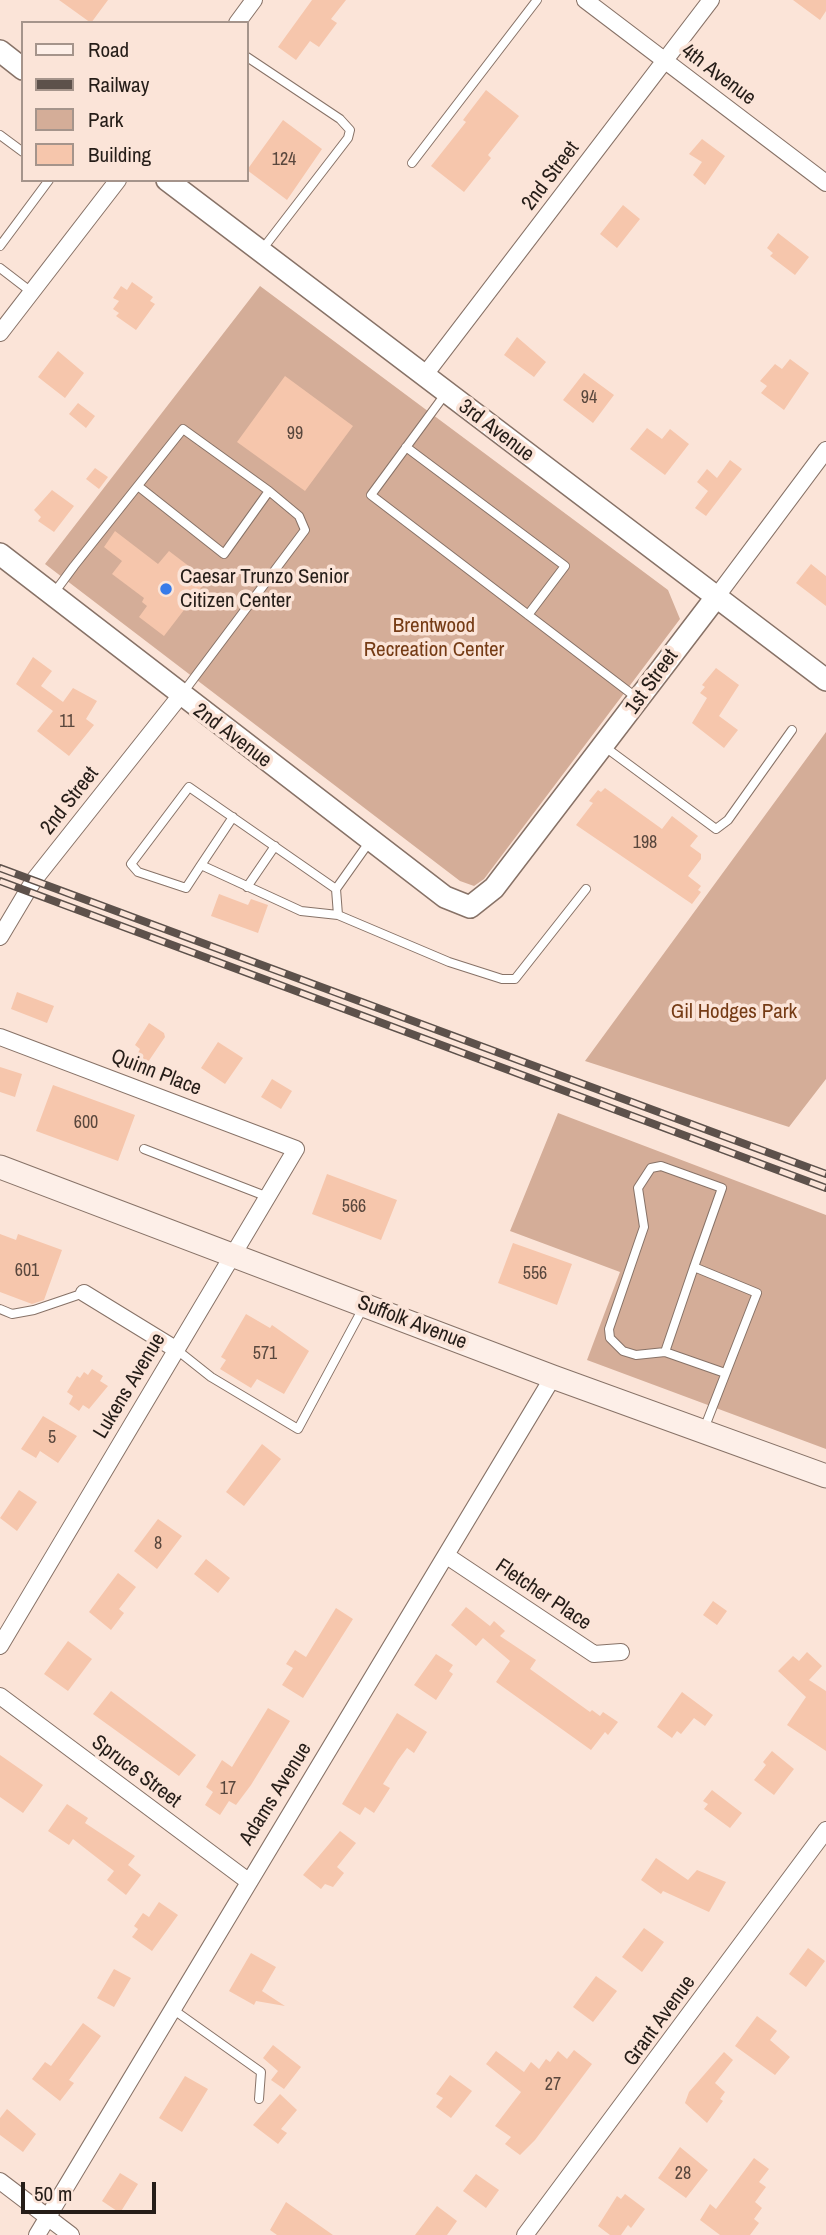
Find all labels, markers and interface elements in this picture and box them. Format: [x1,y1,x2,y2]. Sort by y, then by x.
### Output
legend [21,21,248,182]
text: Road [88,35,129,64]
street label: 4th Avenue [676,39,760,111]
text: Railway [88,70,149,99]
text: Park [88,105,123,134]
street label: 2nd Street [517,137,585,215]
text: Building [88,140,151,169]
house number: 124 [272,149,296,171]
house number: 94 [581,387,597,409]
street label: 3rd Avenue [453,395,539,467]
house number: 99 [287,423,303,445]
place label: Caesar Trunzo Senior Citizen Center [180,564,349,614]
marker: Caesar Trunzo Senior Citizen Center [158,581,174,597]
park label: Brentwood Recreation Center [364,613,504,663]
street label: 1st Street [620,645,684,719]
street label: 2nd Avenue [188,698,276,774]
house number: 11 [59,711,75,733]
street label: 2nd Street [36,762,104,840]
house number: 198 [633,832,657,854]
park label: Gil Hodges Park [671,999,797,1025]
street label: Quinn Place [107,1044,205,1102]
house number: 600 [74,1112,98,1134]
house number: 566 [342,1196,366,1218]
house number: 601 [15,1260,39,1282]
house number: 556 [523,1263,547,1285]
street label: Suffolk Avenue [354,1291,470,1355]
street label: Lukens Avenue [89,1329,171,1443]
house number: 571 [253,1343,277,1365]
house number: 5 [48,1427,56,1449]
house number: 8 [154,1533,162,1555]
street label: Fletcher Place [490,1554,596,1636]
street label: Spruce Street [86,1730,186,1814]
street label: Adams Avenue [234,1738,318,1850]
house number: 17 [220,1778,236,1800]
street label: Grant Avenue [619,1971,701,2071]
house number: 27 [545,2074,561,2096]
house number: 28 [675,2163,691,2185]
scale bar [24,2168,159,2212]
text: 50 m [34,2179,72,2208]

